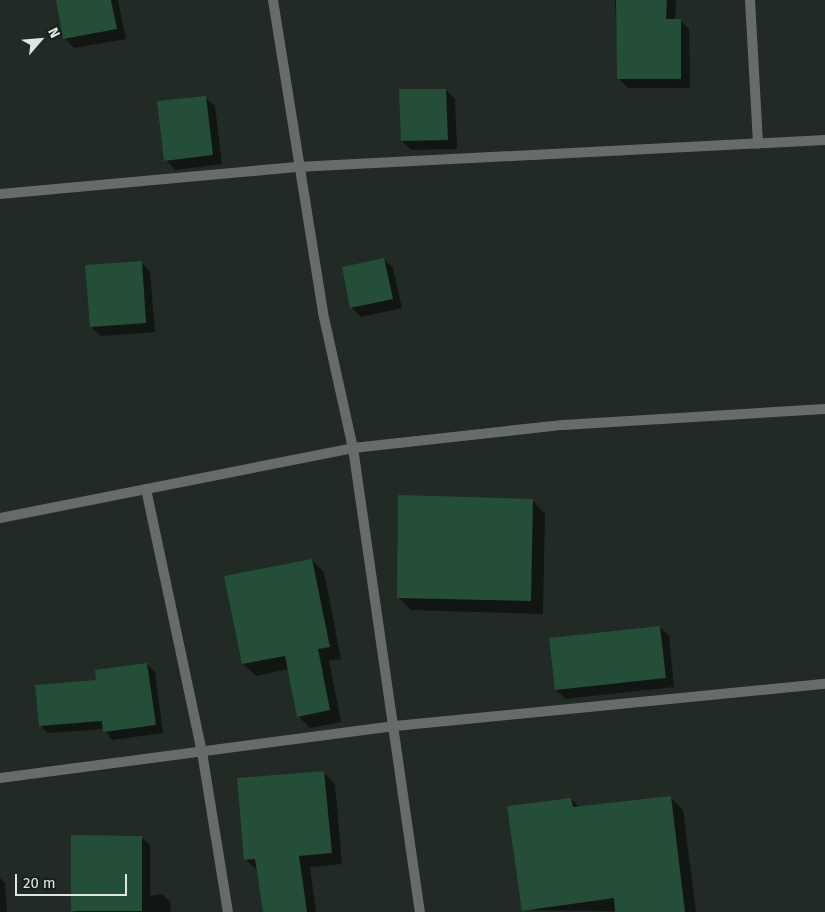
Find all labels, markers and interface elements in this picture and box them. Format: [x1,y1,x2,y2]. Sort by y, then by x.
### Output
north arrow [15,15,65,65]
text: N [44,25,63,41]
scale bar [18,864,130,896]
text: 20 m [23,874,56,892]

